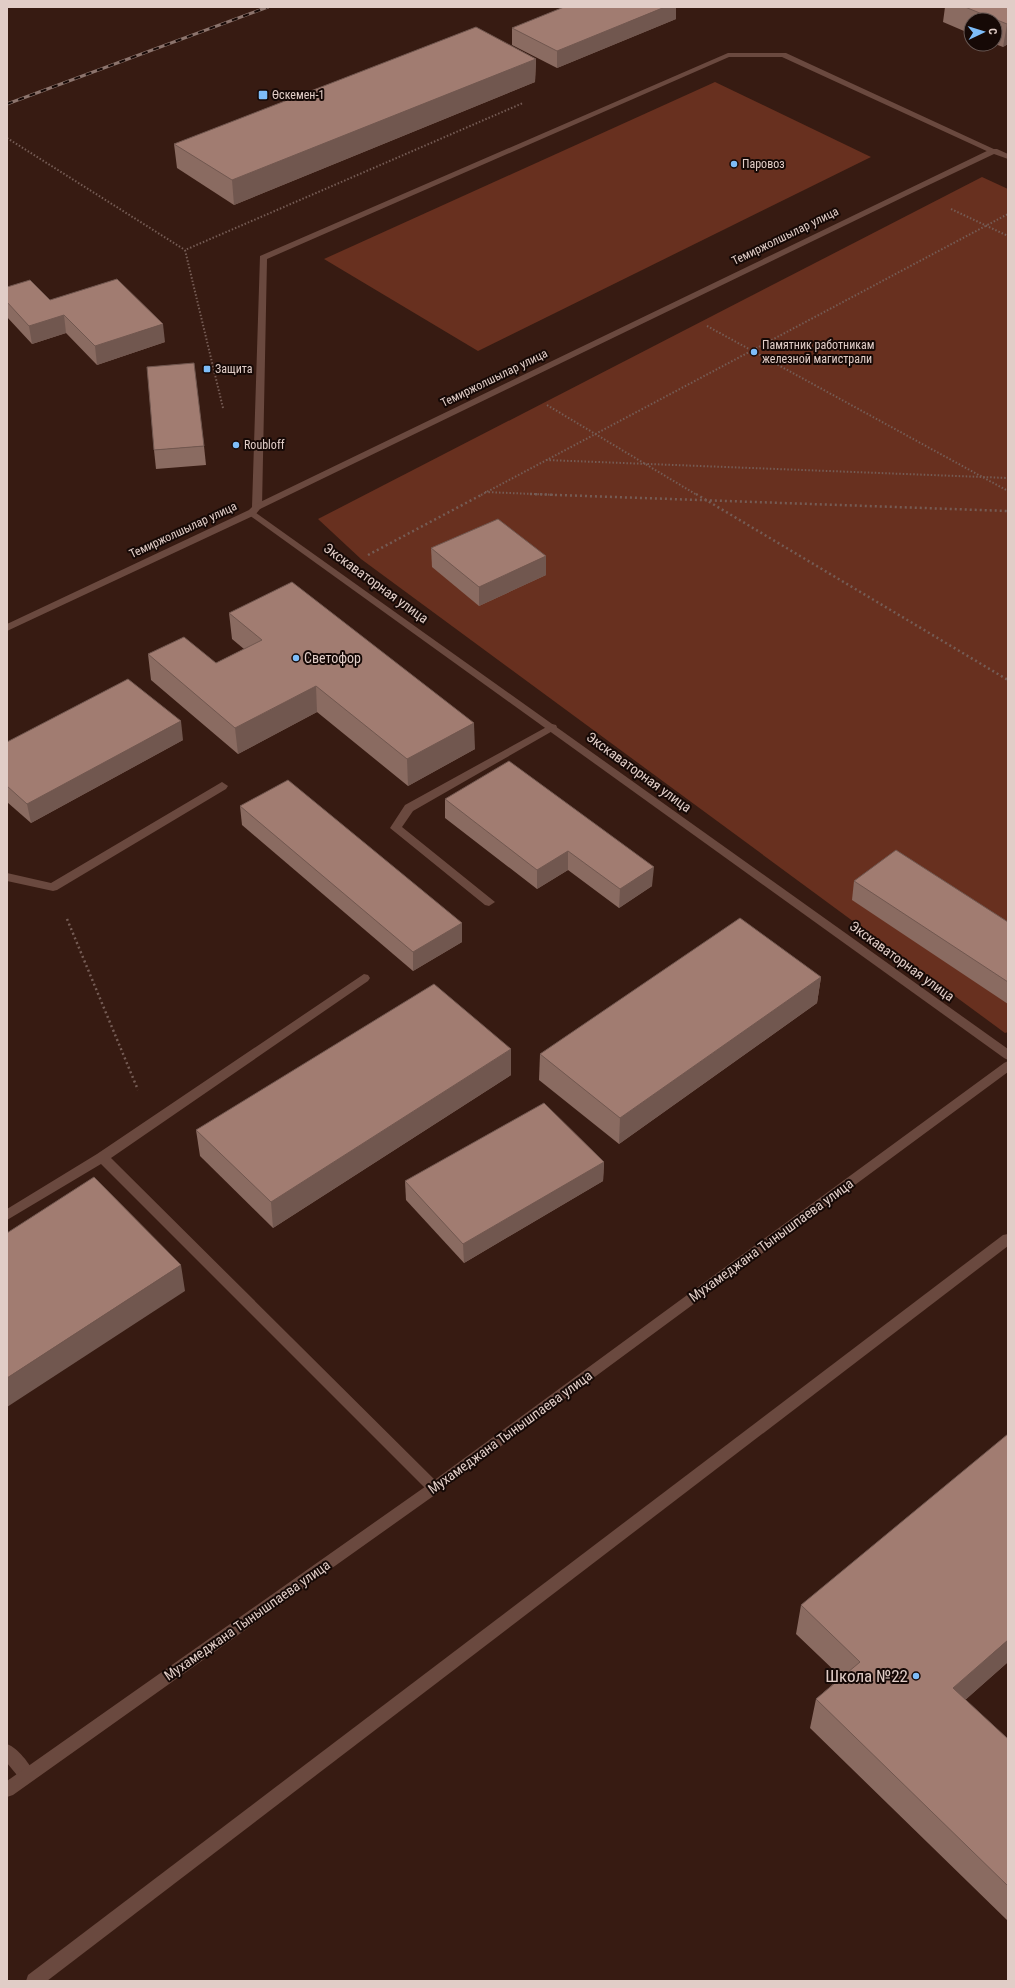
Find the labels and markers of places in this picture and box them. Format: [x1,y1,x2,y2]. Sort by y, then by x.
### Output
place label: Өскемен-1 [272,88,324,102]
marker: Өскемен-1 [257,89,269,101]
place label: Паровоз [742,157,785,171]
marker: Паровоз [729,159,739,169]
place label: Памятник работникам железной магистрали [762,338,875,366]
marker: Памятник работникам железной магистрали [749,347,759,357]
place label: Защита [215,362,253,376]
marker: Защита [202,364,212,374]
place label: Roubloff [244,438,285,452]
marker: Roubloff [231,440,241,450]
place label: Светофор [304,650,361,666]
marker: Светофор [291,653,301,663]
place label: Школа №22 [825,1666,908,1686]
marker: Школа №22 [911,1671,921,1681]

